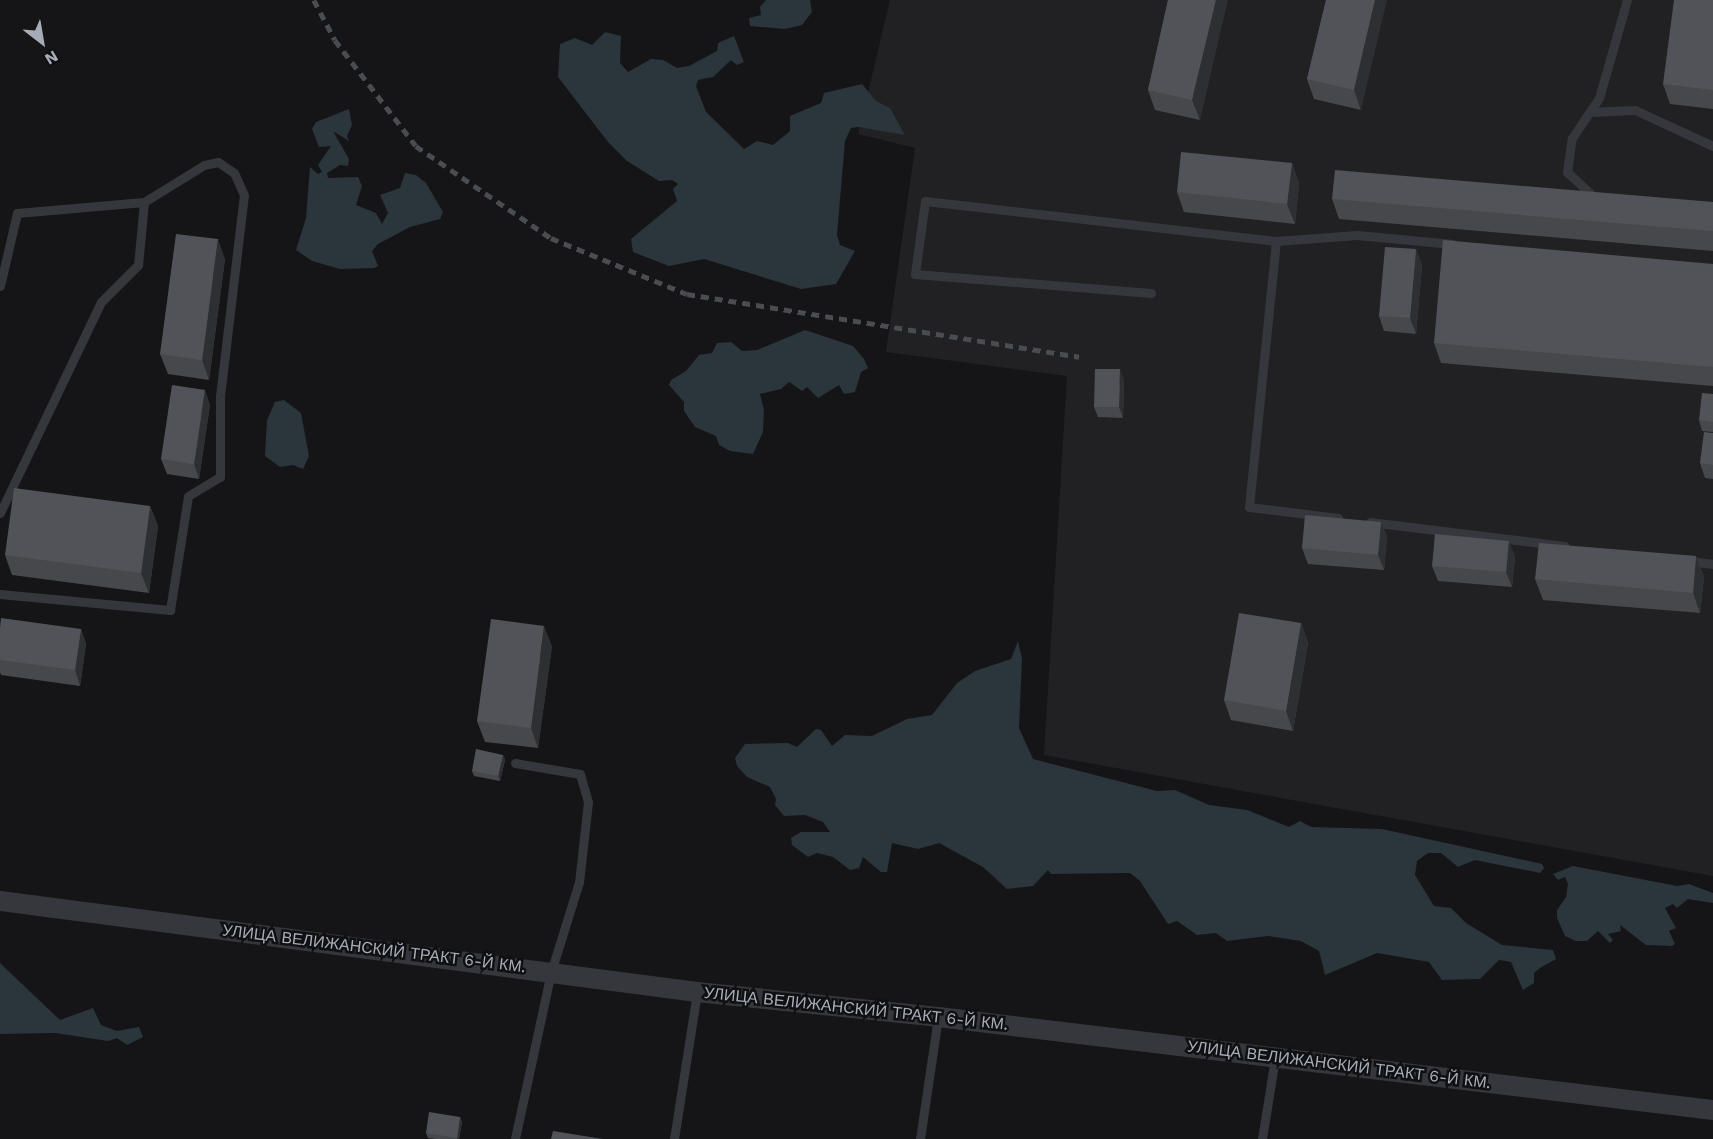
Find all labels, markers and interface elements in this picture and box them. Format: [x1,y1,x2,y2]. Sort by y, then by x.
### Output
north arrow [12,12,72,72]
text: N [42,47,62,69]
street label: УЛИЦА ВЕЛИЖАНСКИЙ ТРАКТ 6-Й КМ. [221,921,527,977]
street label: УЛИЦА ВЕЛИЖАНСКИЙ ТРАКТ 6-Й КМ. [703,983,1009,1035]
street label: УЛИЦА ВЕЛИЖАНСКИЙ ТРАКТ 6-Й КМ. [1186,1037,1492,1093]

